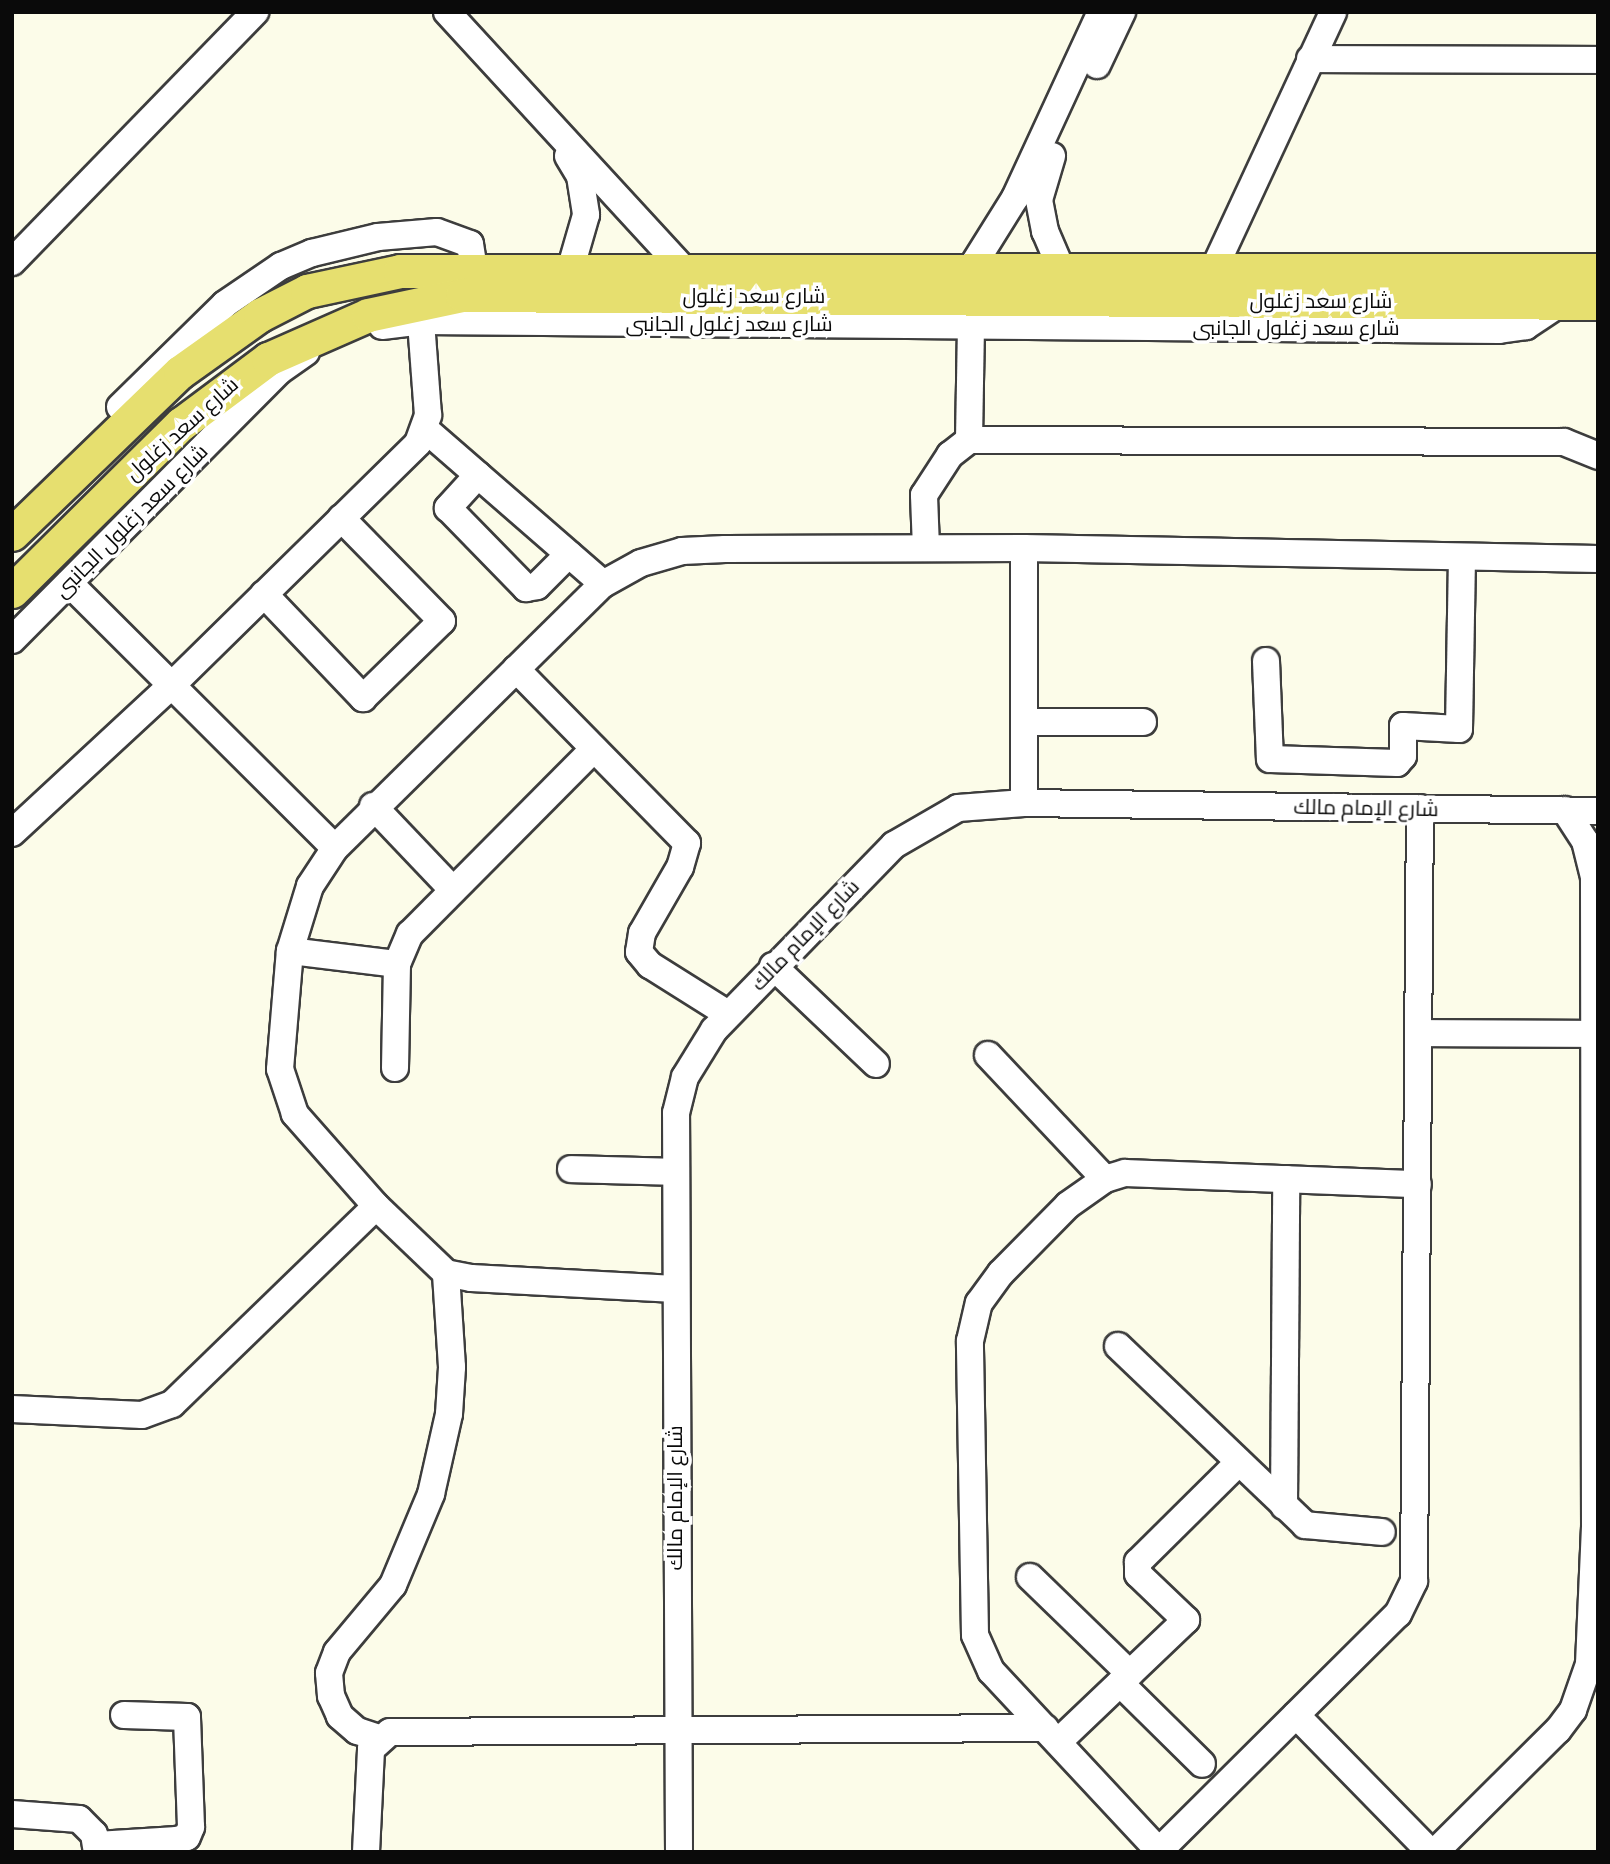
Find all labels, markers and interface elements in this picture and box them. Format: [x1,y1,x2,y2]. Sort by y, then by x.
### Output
street label: شارع سعد زغلول [683,283,825,309]
street label: شارع سعد زغلول [1250,288,1392,314]
street label: شارع سعد زغلول الجانبى [625,311,833,337]
street label: شارع سعد زغلول الجانبى [1192,315,1400,341]
street label: شارع سعد زغلول [120,372,244,486]
street label: شارع سعد زغلول الجانبى [49,439,213,603]
street label: شارع الإمام مالك [1293,794,1439,822]
street label: شارع الإمام مالك [746,874,864,996]
street label: شارع الإمام مالك [662,1425,688,1571]

